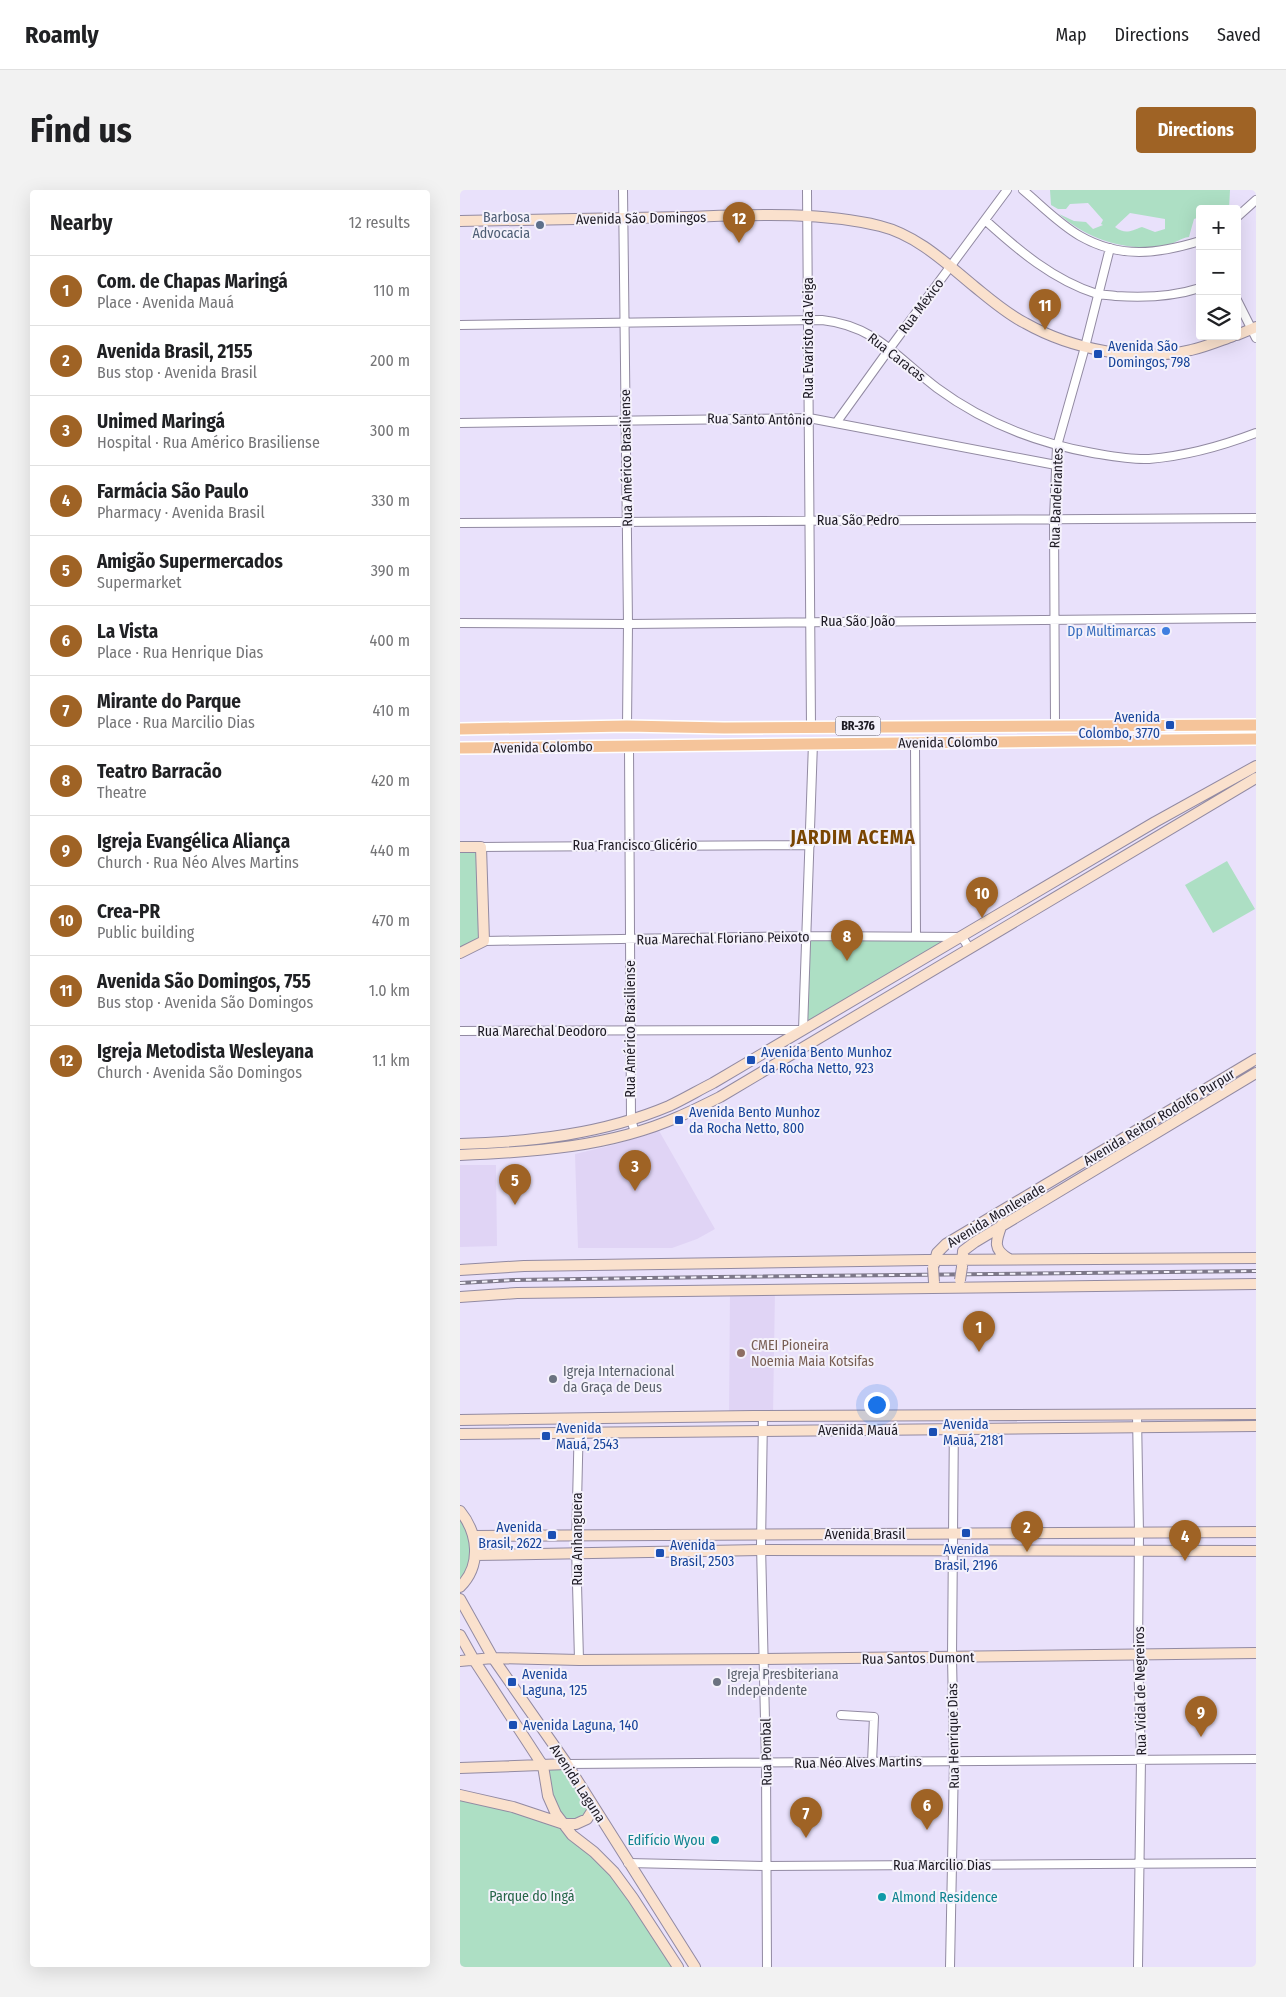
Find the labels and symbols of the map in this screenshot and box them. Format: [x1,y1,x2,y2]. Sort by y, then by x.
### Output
pin: 12 [723,202,755,243]
place label: Barbosa Advocacia [473,209,530,242]
street label: Avenida São Domingos [576,209,706,228]
marker: Barbosa Advocacia [534,219,546,231]
street label: Rua México [895,275,948,337]
street label: Rua Evaristo da Veiga [800,277,817,399]
pin: 11 [1029,289,1061,330]
street label: Rua Caracas [864,330,929,385]
place label: Avenida São Domingos, 798 [1108,338,1190,371]
marker: Avenida São Domingos, 798 [1092,348,1104,360]
street label: Rua Américo Brasiliense [617,389,636,527]
street label: Rua Santo Antônio [707,410,813,429]
street label: Rua Bandeirantes [1046,447,1067,549]
street label: Rua São Pedro [817,512,899,529]
street label: Rua São João [821,613,895,630]
place label: Dp Multimarcas [1067,623,1156,640]
marker: Dp Multimarcas [1160,625,1172,637]
place label: Avenida Colombo, 3770 [1078,709,1160,742]
road number: BR-376 [836,716,880,736]
marker: Avenida Colombo, 3770 [1164,719,1176,731]
street label: Avenida Colombo [898,733,998,752]
street label: Avenida Colombo [493,738,593,757]
district label: JARDIM ACEMA [789,826,916,849]
street label: Rua Francisco Glicério [573,837,697,854]
pin: 10 [966,877,998,918]
pin: 8 [831,920,863,961]
street label: Rua Marechal Floriano Peixoto [636,928,810,949]
street label: Rua Américo Brasiliense [622,960,639,1098]
street label: Rua Marechal Deodoro [477,1023,607,1040]
place label: Avenida Bento Munhoz da Rocha Netto, 923 [761,1044,892,1077]
marker: Avenida Bento Munhoz da Rocha Netto, 923 [745,1054,757,1066]
street label: Avenida Reitor Rodolfo Purpur [1080,1065,1238,1169]
place label: Avenida Bento Munhoz da Rocha Netto, 800 [689,1104,820,1137]
marker: Avenida Bento Munhoz da Rocha Netto, 800 [673,1114,685,1126]
pin: 3 [619,1150,651,1191]
pin: 5 [499,1164,531,1205]
street label: Avenida Monlevade [944,1179,1048,1251]
pin: 1 [963,1311,995,1352]
place label: CMEI Pioneira Noemia Maia Kotsifas [751,1337,874,1370]
marker: CMEI Pioneira Noemia Maia Kotsifas [735,1347,747,1359]
place label: Igreja Internacional da Graça de Deus [563,1363,675,1396]
marker: Igreja Internacional da Graça de Deus [547,1373,559,1385]
your location [864,1392,890,1418]
place label: Avenida Mauá, 2181 [943,1416,1004,1449]
place label: Avenida Mauá, 2543 [556,1420,619,1453]
street label: Avenida Mauá [818,1422,898,1439]
marker: Avenida Mauá, 2181 [927,1426,939,1438]
marker: Avenida Mauá, 2543 [540,1430,552,1442]
street label: Rua Anhanguera [569,1492,586,1586]
pin: 2 [1011,1511,1043,1552]
place label: Avenida Brasil, 2622 [478,1519,542,1552]
pin: 4 [1169,1520,1201,1561]
street label: Avenida Brasil [824,1526,906,1543]
marker: Avenida Brasil, 2196 [960,1527,972,1539]
marker: Avenida Brasil, 2622 [546,1529,558,1541]
place label: Avenida Brasil, 2503 [670,1537,734,1570]
place label: Avenida Brasil, 2196 [934,1541,998,1574]
marker: Avenida Brasil, 2503 [654,1547,666,1559]
street label: Rua Vidal de Negreiros [1131,1626,1150,1756]
street label: Rua Santos Dumont [861,1649,975,1668]
place label: Avenida Laguna, 125 [522,1666,587,1699]
place label: Igreja Presbiteriana Independente [727,1666,839,1699]
marker: Avenida Laguna, 125 [506,1676,518,1688]
marker: Igreja Presbiteriana Independente [711,1676,723,1688]
street label: Rua Henrique Dias [944,1683,963,1789]
pin: 9 [1185,1696,1217,1737]
place label: Avenida Laguna, 140 [523,1717,639,1734]
street label: Rua Pombal [757,1718,776,1786]
marker: Avenida Laguna, 140 [507,1719,519,1731]
street label: Avenida Laguna [546,1741,609,1826]
street label: Rua Néo Alves Martins [794,1753,922,1772]
pin: 6 [911,1789,943,1830]
pin: 7 [790,1797,822,1838]
place label: Edifício Wyou [627,1832,705,1849]
marker: Edifício Wyou [709,1834,721,1846]
street label: Rua Marcilio Dias [893,1857,991,1874]
park label: Parque do Ingá [489,1888,575,1905]
place label: Almond Residence [892,1889,998,1906]
marker: Almond Residence [876,1891,888,1903]

